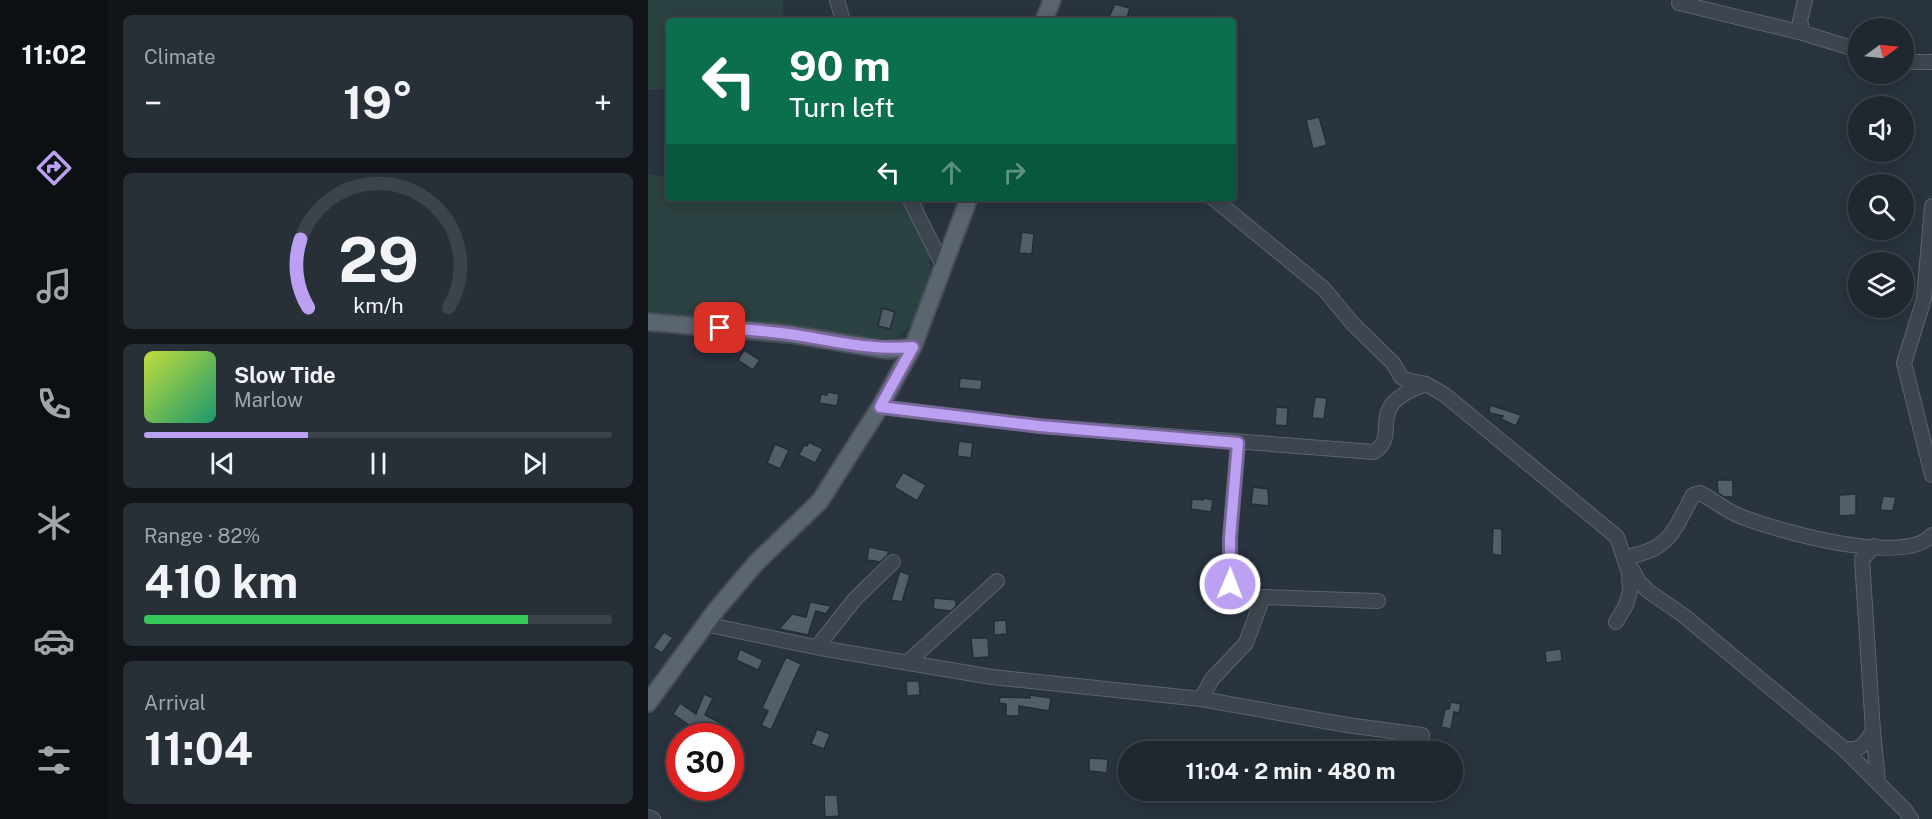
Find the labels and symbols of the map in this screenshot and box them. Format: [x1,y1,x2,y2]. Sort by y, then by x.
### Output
north arrow [1848,18,1914,84]
pin [694,302,745,353]
position arrow [1198,552,1262,616]
speed limit sign: 30 [666,723,744,801]

